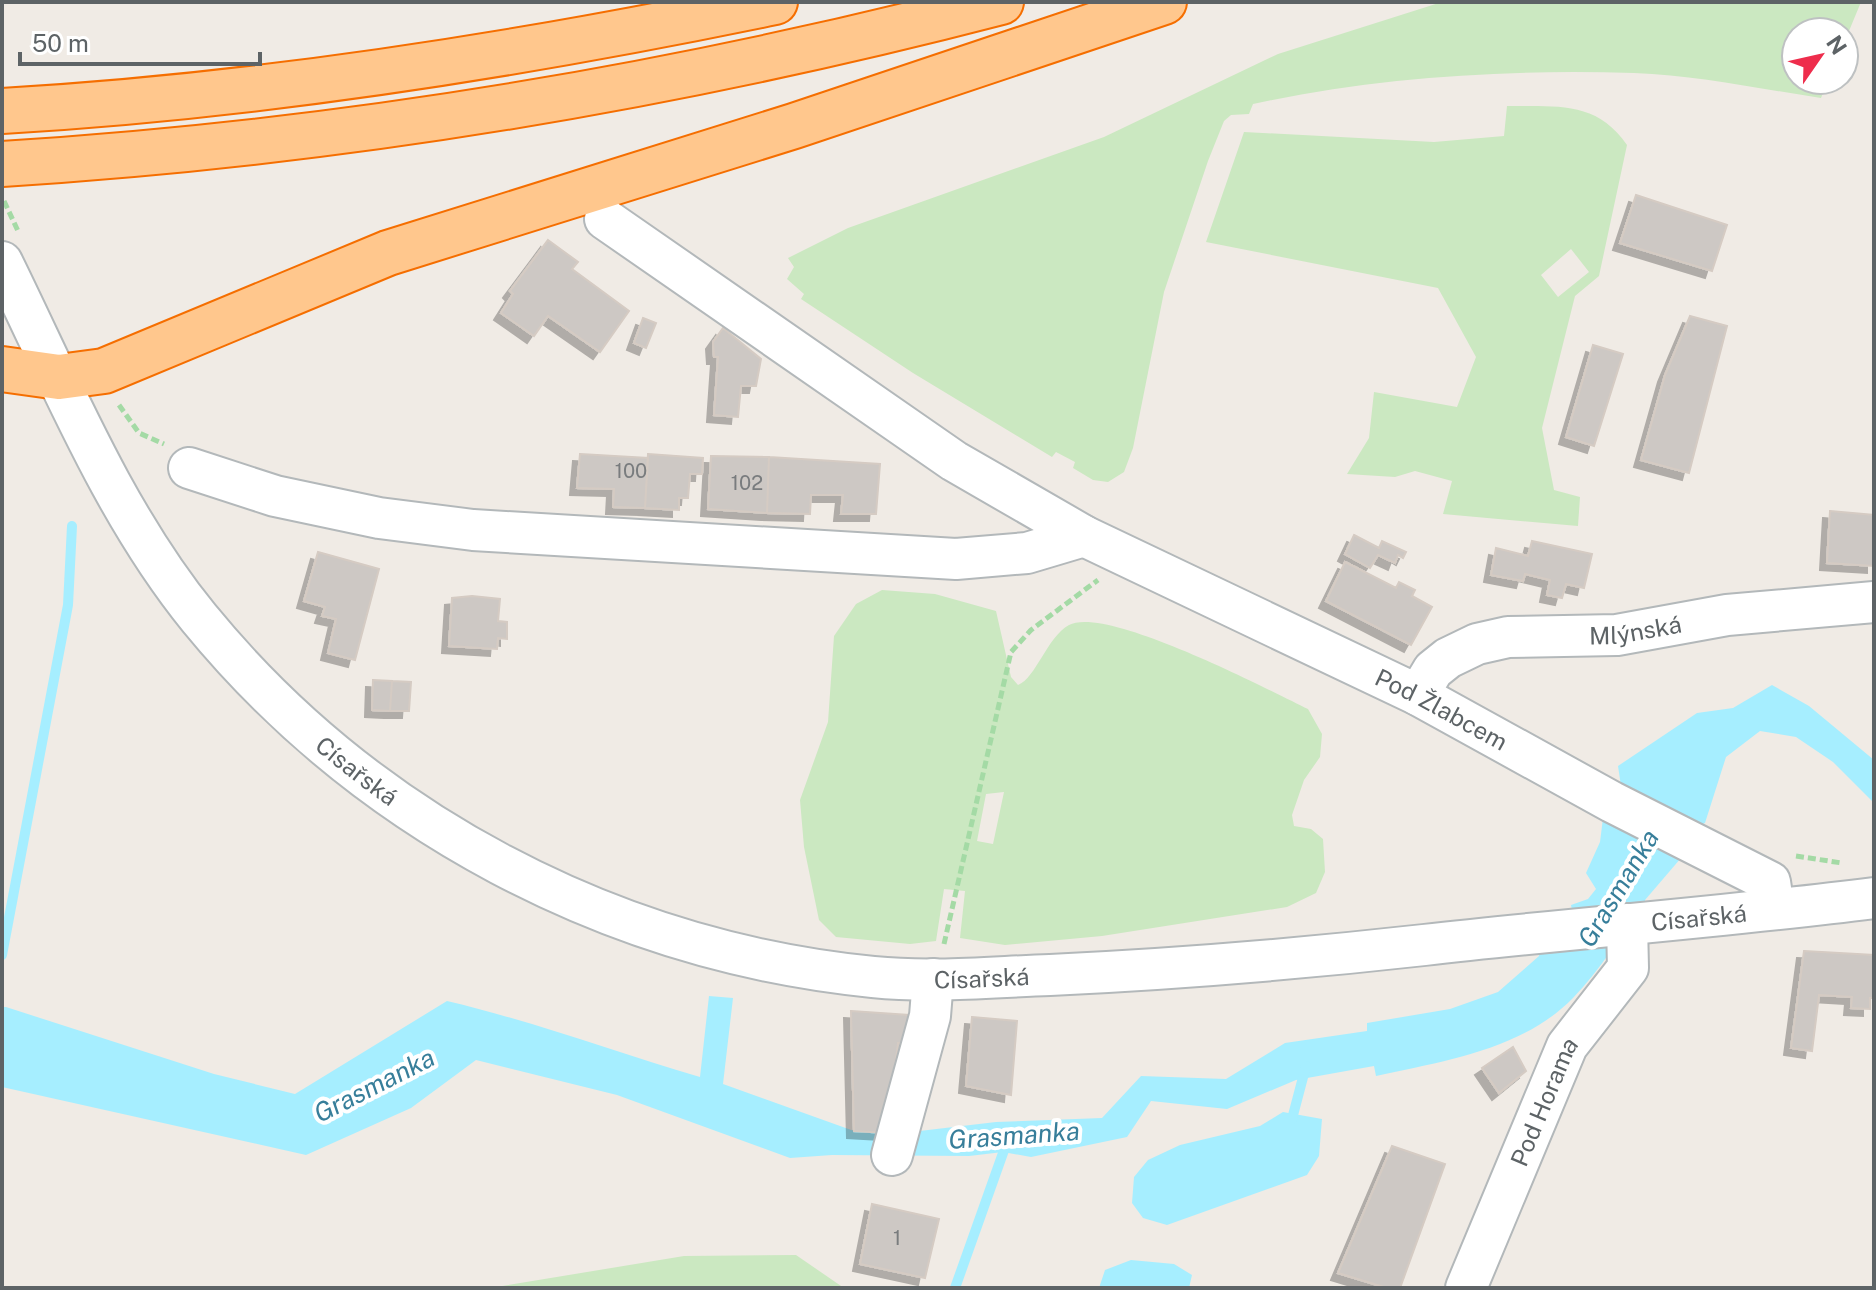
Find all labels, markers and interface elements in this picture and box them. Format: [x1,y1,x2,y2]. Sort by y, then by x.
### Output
scale bar [20,16,260,66]
north arrow [1780,16,1860,96]
text: 50 m [32,29,89,57]
text: N [1821,30,1852,59]
house number: 100 [615,459,647,483]
house number: 102 [731,471,763,495]
street label: Mlýnská [1589,610,1684,650]
street label: Pod Žlabcem [1371,663,1513,756]
street label: Císařská [310,730,403,811]
water label: Grasmanka [1571,824,1665,952]
street label: Císařská [1650,899,1748,936]
street label: Císařská [934,962,1030,994]
street label: Pod Horama [1505,1031,1583,1170]
water label: Grasmanka [308,1041,440,1129]
water label: Grasmanka [947,1115,1081,1155]
house number: 1 [893,1226,901,1250]

